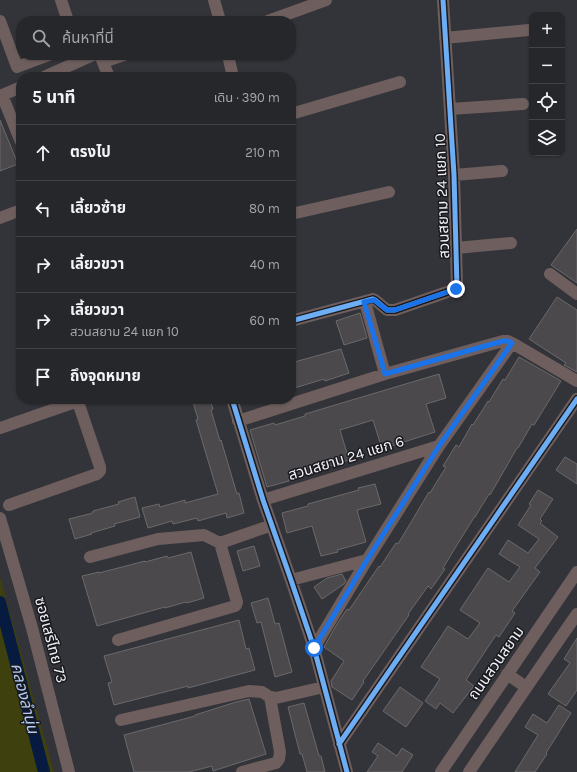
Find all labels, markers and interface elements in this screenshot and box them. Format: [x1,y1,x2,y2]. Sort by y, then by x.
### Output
map controls [529,12,565,156]
button: + [529,12,565,48]
search box [16,16,296,60]
icon: search [30,27,52,49]
text: ค้นหาที่นี่ [62,29,114,47]
button: − [529,48,565,84]
button: locate [529,84,565,120]
text: 5 นาที [32,87,76,107]
text: เดิน · 390 m [214,90,280,105]
button: layers [529,120,565,156]
street label: สวนสยาม 24 แยก 10 [431,133,453,259]
icon: ahead [32,142,54,164]
text: ตรงไป [70,143,111,161]
text: 210 m [245,145,280,160]
icon: left [32,198,54,220]
text: เลี้ยวซ้าย [70,199,126,217]
text: 80 m [249,201,280,216]
icon: right [32,254,54,276]
text: เลี้ยวขวา [70,255,124,273]
text: 40 m [250,257,280,272]
route end [447,280,465,298]
text: เลี้ยวขวา [70,301,124,319]
icon: right [32,310,54,332]
text: 60 m [250,313,280,328]
text: สวนสยาม 24 แยก 10 [70,324,179,339]
icon: arrive [32,366,54,388]
text: ถึงจุดหมาย [70,367,141,385]
street label: สวนสยาม 24 แยก 6 [286,432,406,484]
street label: ซอยเสรีไทย 73 [31,595,71,685]
street label: ถนนสวนสยาม [464,623,528,703]
route start [305,639,323,657]
water label: คลองลำนุ่น [6,661,43,737]

